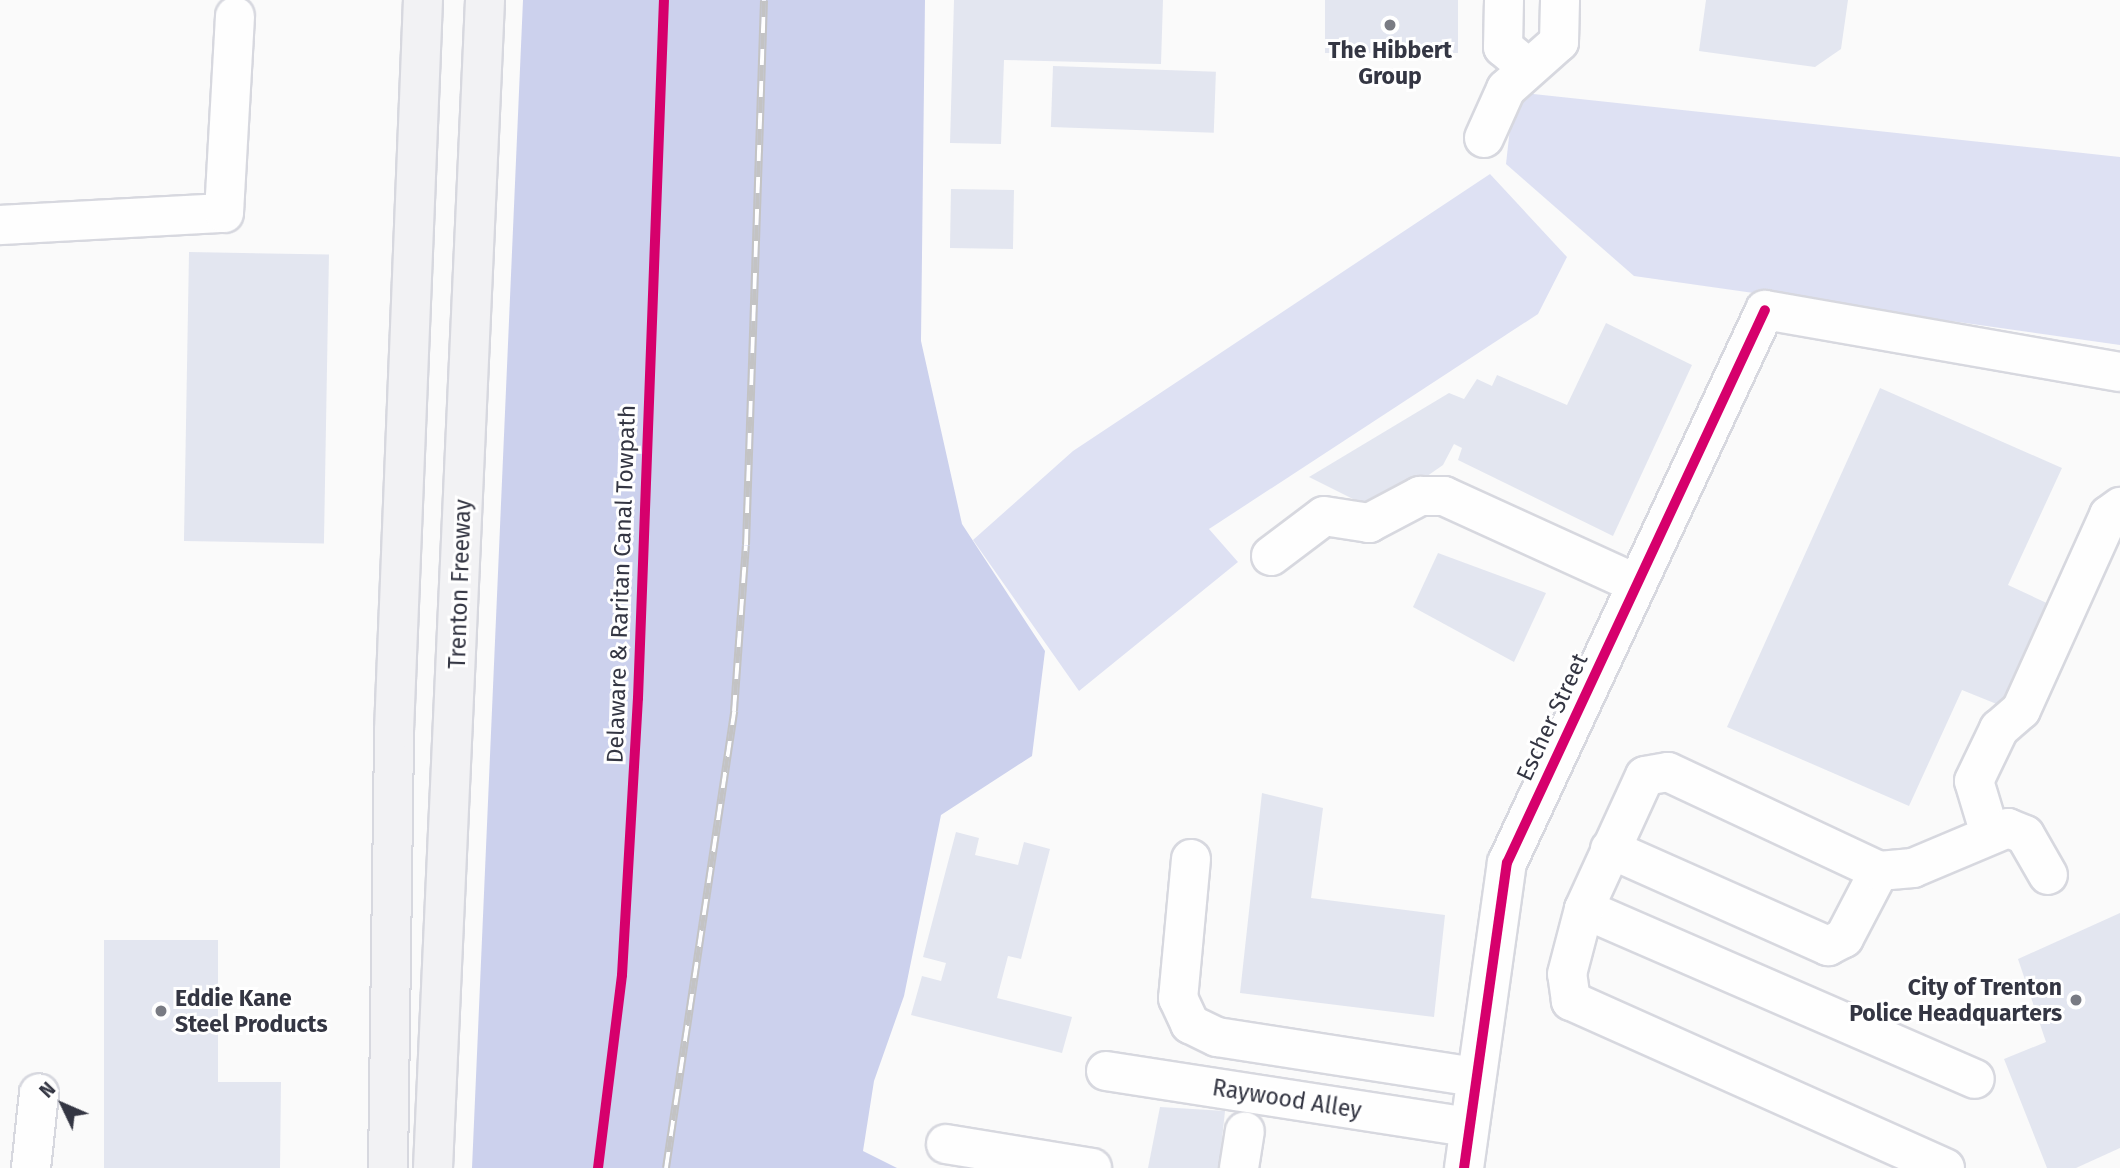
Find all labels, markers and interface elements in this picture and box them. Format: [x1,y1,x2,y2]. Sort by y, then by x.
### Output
marker: The Hibbert Group [1382,17,1398,33]
place label: The Hibbert Group [1328,36,1452,90]
street label: Delaware & Raritan Canal Towpath [601,404,641,764]
street label: Trenton Freeway [443,499,477,669]
street label: Escher Street [1510,649,1594,785]
place label: City of Trenton Police Headquarters [1849,973,2062,1027]
place label: Eddie Kane Steel Products [175,984,328,1038]
marker: City of Trenton Police Headquarters [2068,992,2084,1008]
marker: Eddie Kane Steel Products [153,1003,169,1019]
north arrow [28,1070,98,1140]
street label: Raywood Alley [1210,1074,1364,1124]
text: N [35,1078,60,1103]

